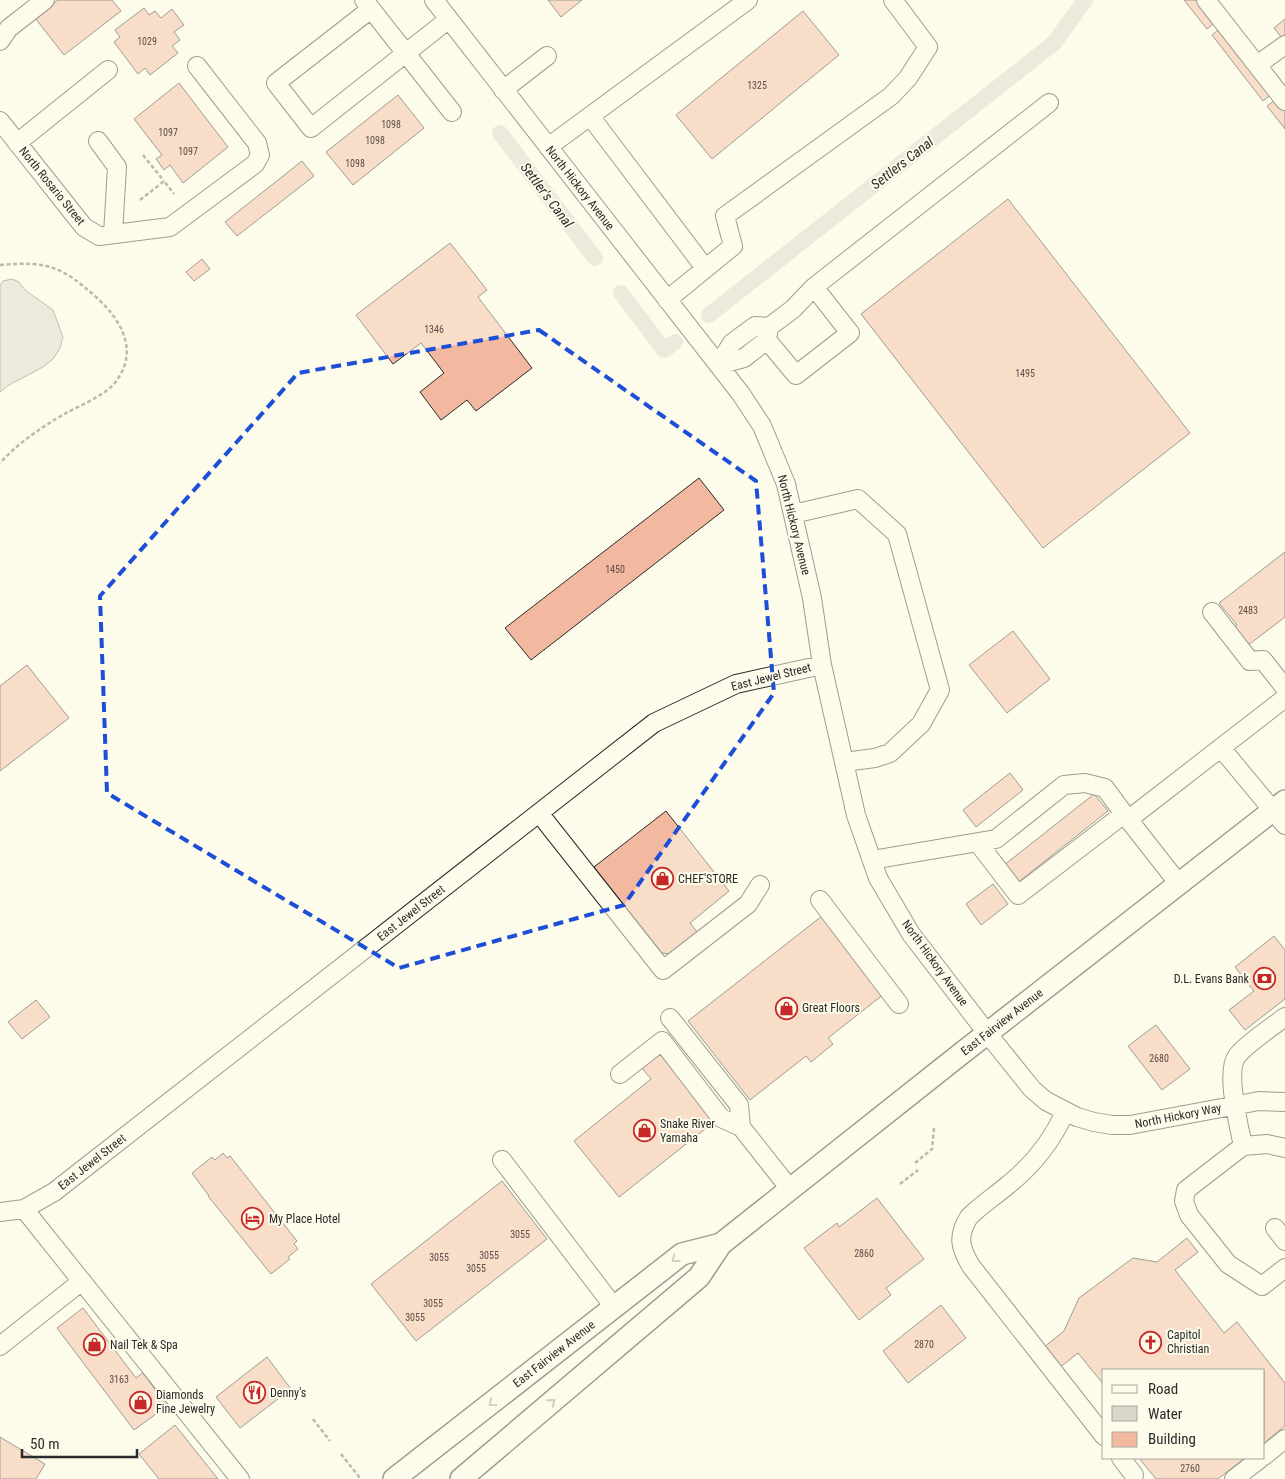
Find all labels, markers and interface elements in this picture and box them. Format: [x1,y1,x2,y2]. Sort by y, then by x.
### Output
house number: 1029 [137,36,157,47]
house number: 1325 [747,80,767,91]
house number: 1098 [381,119,401,130]
house number: 1097 [158,127,178,138]
water label: Settlers Canal [868,133,937,192]
house number: 1098 [365,135,385,146]
street label: North Hickory Avenue [543,143,617,233]
street label: North Rosario Street [16,144,88,228]
house number: 1097 [178,146,198,157]
house number: 1098 [345,158,365,169]
water label: Settler's Canal [518,160,577,231]
house number: 1346 [424,324,444,335]
house number: 1495 [1015,368,1035,379]
street label: North Hickory Avenue [775,473,813,577]
house number: 1450 [605,564,625,575]
house number: 2483 [1238,605,1258,616]
street label: East Jewel Street [730,660,813,694]
shop icon: CHEF'STORE [650,867,674,891]
place label: CHEF'STORE [678,872,738,886]
street label: East Jewel Street [374,882,448,944]
street label: North Hickory Avenue [899,917,971,1009]
bank icon: D.L. Evans Bank [1253,967,1277,991]
place label: D.L. Evans Bank [1174,972,1250,986]
street label: East Fairview Avenue [958,985,1046,1058]
shop icon: Great Floors [774,996,798,1020]
place label: Great Floors [802,1001,860,1015]
house number: 2680 [1149,1053,1169,1064]
street label: North Hickory Way [1134,1101,1222,1131]
place label: Snake River Yamaha [660,1117,715,1145]
shop icon: Snake River Yamaha [632,1119,656,1143]
street label: East Jewel Street [55,1131,129,1193]
hotel icon: My Place Hotel [241,1207,265,1231]
place label: My Place Hotel [269,1212,340,1226]
house number: 3055 [510,1229,530,1240]
house number: 2860 [854,1248,874,1259]
house number: 3055 [479,1250,499,1261]
house number: 3055 [429,1252,449,1263]
one-way arrow [671,1253,681,1262]
house number: 3055 [466,1263,486,1274]
house number: 3055 [423,1298,443,1309]
house number: 3055 [405,1312,425,1323]
street label: East Fairview Avenue [510,1317,598,1390]
place label: Capitol Christian [1167,1328,1210,1356]
church icon: Capitol Christian [1139,1330,1163,1354]
shop icon: Nail Tek & Spa [82,1333,106,1357]
place label: Nail Tek & Spa [110,1338,178,1352]
house number: 2870 [914,1339,934,1350]
legend [1102,1369,1265,1459]
house number: 3163 [109,1374,129,1385]
text: Road [1148,1380,1178,1398]
restaurant icon: Denny's [242,1381,266,1405]
place label: Denny's [270,1386,306,1400]
place label: Diamonds Fine Jewelry [156,1388,215,1416]
shop icon: Diamonds Fine Jewelry [128,1390,152,1414]
one-way arrow [489,1397,498,1405]
one-way arrow [546,1399,555,1408]
text: Water [1148,1405,1183,1423]
scale bar [22,1426,138,1458]
text: Building [1148,1430,1196,1448]
text: 50 m [30,1435,60,1453]
house number: 2760 [1180,1463,1200,1474]

